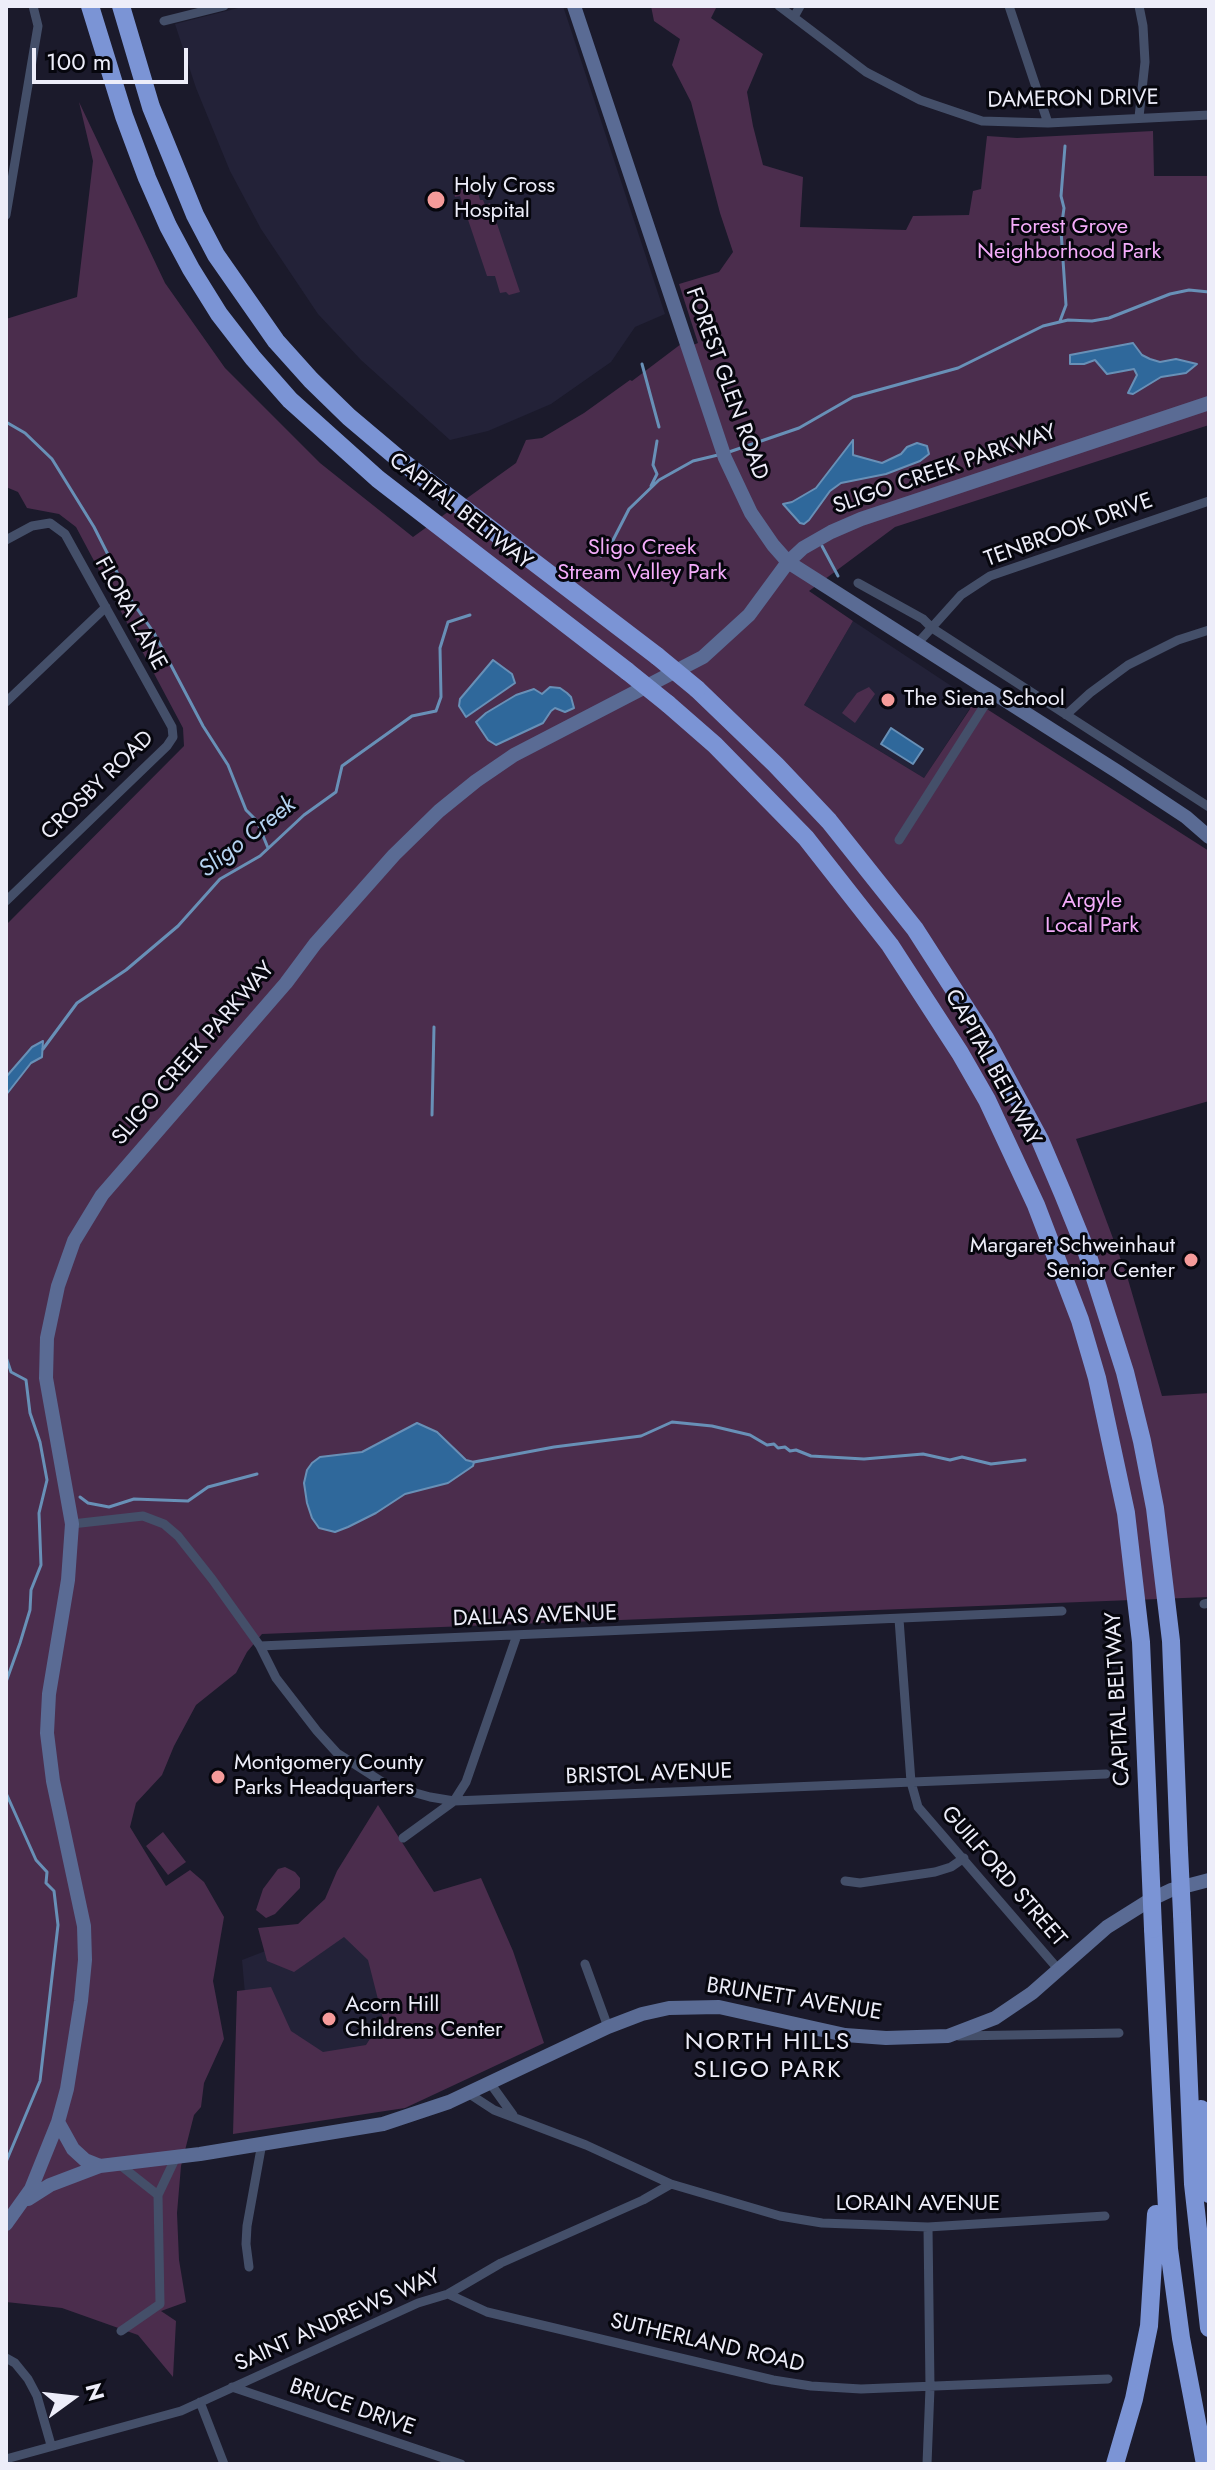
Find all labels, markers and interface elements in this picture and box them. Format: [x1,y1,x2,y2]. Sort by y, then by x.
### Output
scale bar [36,32,192,82]
text: 100 m [46,44,112,79]
street label: DAMERON DRIVE [987,85,1159,115]
place label: Holy Cross Hospital [454,174,555,226]
marker: Holy Cross Hospital [425,189,447,211]
park label: Forest Grove Neighborhood Park [977,215,1161,266]
street label: FOREST GLEN ROAD [679,284,773,484]
street label: SLIGO CREEK PARKWAY [830,419,1060,521]
street label: CAPITAL BELTWAY [383,448,537,576]
street label: TENBROOK DRIVE [981,488,1157,574]
park label: Sligo Creek Stream Valley Park [557,536,727,588]
street label: FLORA LANE [88,553,172,675]
place label: The Siena School [904,687,1065,713]
marker: The Siena School [879,691,897,709]
street label: CROSBY ROAD [36,726,160,846]
water label: Sligo Creek [194,791,302,885]
park label: Argyle Local Park [1045,889,1139,940]
street label: SLIGO CREEK PARKWAY [107,957,281,1151]
street label: CAPITAL BELTWAY [938,985,1046,1151]
place label: Margaret Schweinhaut Senior Center [970,1234,1175,1286]
marker: Margaret Schweinhaut Senior Center [1182,1251,1200,1269]
street label: DALLAS AVENUE [452,1601,618,1633]
street label: CAPITAL BELTWAY [1101,1611,1137,1787]
place label: Montgomery County Parks Headquarters [234,1751,423,1802]
street label: BRISTOL AVENUE [565,1759,733,1791]
marker: Montgomery County Parks Headquarters [209,1768,227,1786]
street label: GUILFORD STREET [935,1801,1071,1953]
street label: BRUNETT AVENUE [704,1973,884,2027]
place label: Acorn Hill Childrens Center [345,1993,503,2044]
marker: Acorn Hill Childrens Center [320,2010,338,2028]
district label: NORTH HILLS SLIGO PARK [685,2029,851,2085]
street label: LORAIN AVENUE [836,2192,1000,2218]
street label: SAINT ANDREWS WAY [231,2264,445,2378]
street label: SUTHERLAND ROAD [607,2309,807,2379]
north arrow [32,2358,112,2438]
street label: BRUCE DRIVE [286,2374,418,2442]
text: N [77,2379,113,2404]

